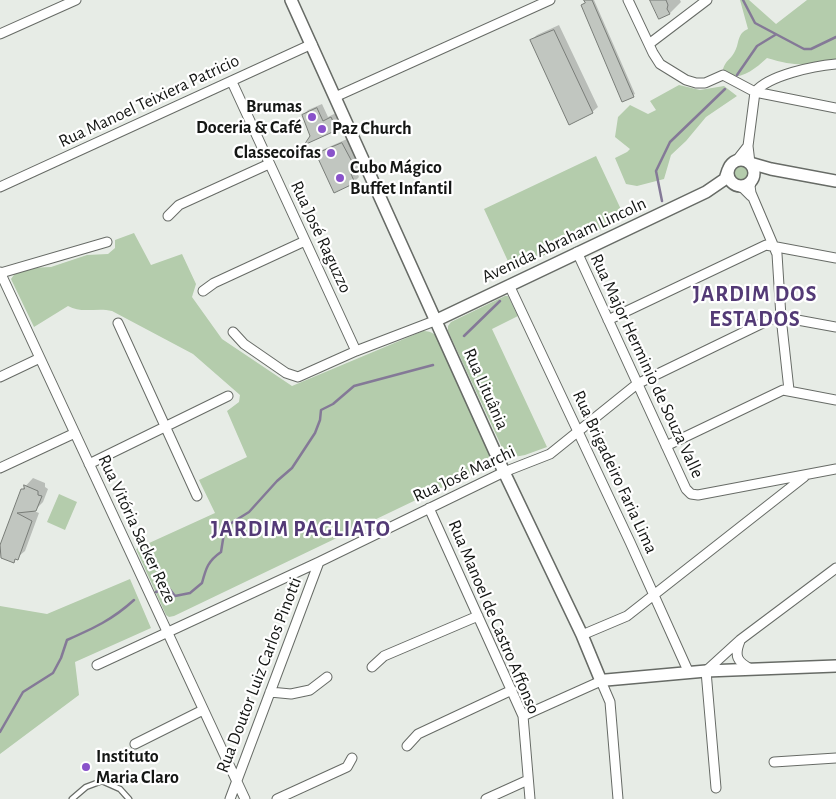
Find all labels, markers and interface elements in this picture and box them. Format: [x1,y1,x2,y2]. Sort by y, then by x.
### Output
street label: Rua Manoel Teixiera Patricio [55,50,243,152]
place label: Brumas Doceria & Café [196,96,302,138]
marker: Brumas Doceria & Café [306,111,318,123]
place label: Paz Church [332,118,412,140]
marker: Paz Church [316,123,328,135]
place label: Classecoifas [234,142,321,164]
marker: Classecoifas [325,147,337,159]
place label: Cubo Mágico Buffet Infantil [350,157,452,200]
marker: Cubo Mágico Buffet Infantil [334,172,346,184]
street label: Rua José Raguzzo [286,177,356,297]
street label: Avenida Abraham Lincoln [478,192,650,288]
street label: Rua Major Herminio de Souza Valle [585,250,709,482]
district label: JARDIM DOS ESTADOS [691,281,819,332]
street label: Rua Lituânia [458,345,514,433]
street label: Rua Brigadeiro Faria Lima [568,387,662,557]
street label: Rua José Marchi [409,441,519,507]
street label: Rua Vitória Sacker Reze [93,451,181,607]
district label: JARDIM PAGLIATO [209,516,393,542]
street label: Rua Manoel de Castro Affonso [443,517,545,717]
street label: Rua Doutor Luiz Carlos Pinotti [212,574,306,776]
place label: Instituto Maria Claro [96,746,179,789]
marker: Instituto Maria Claro [80,761,92,773]

